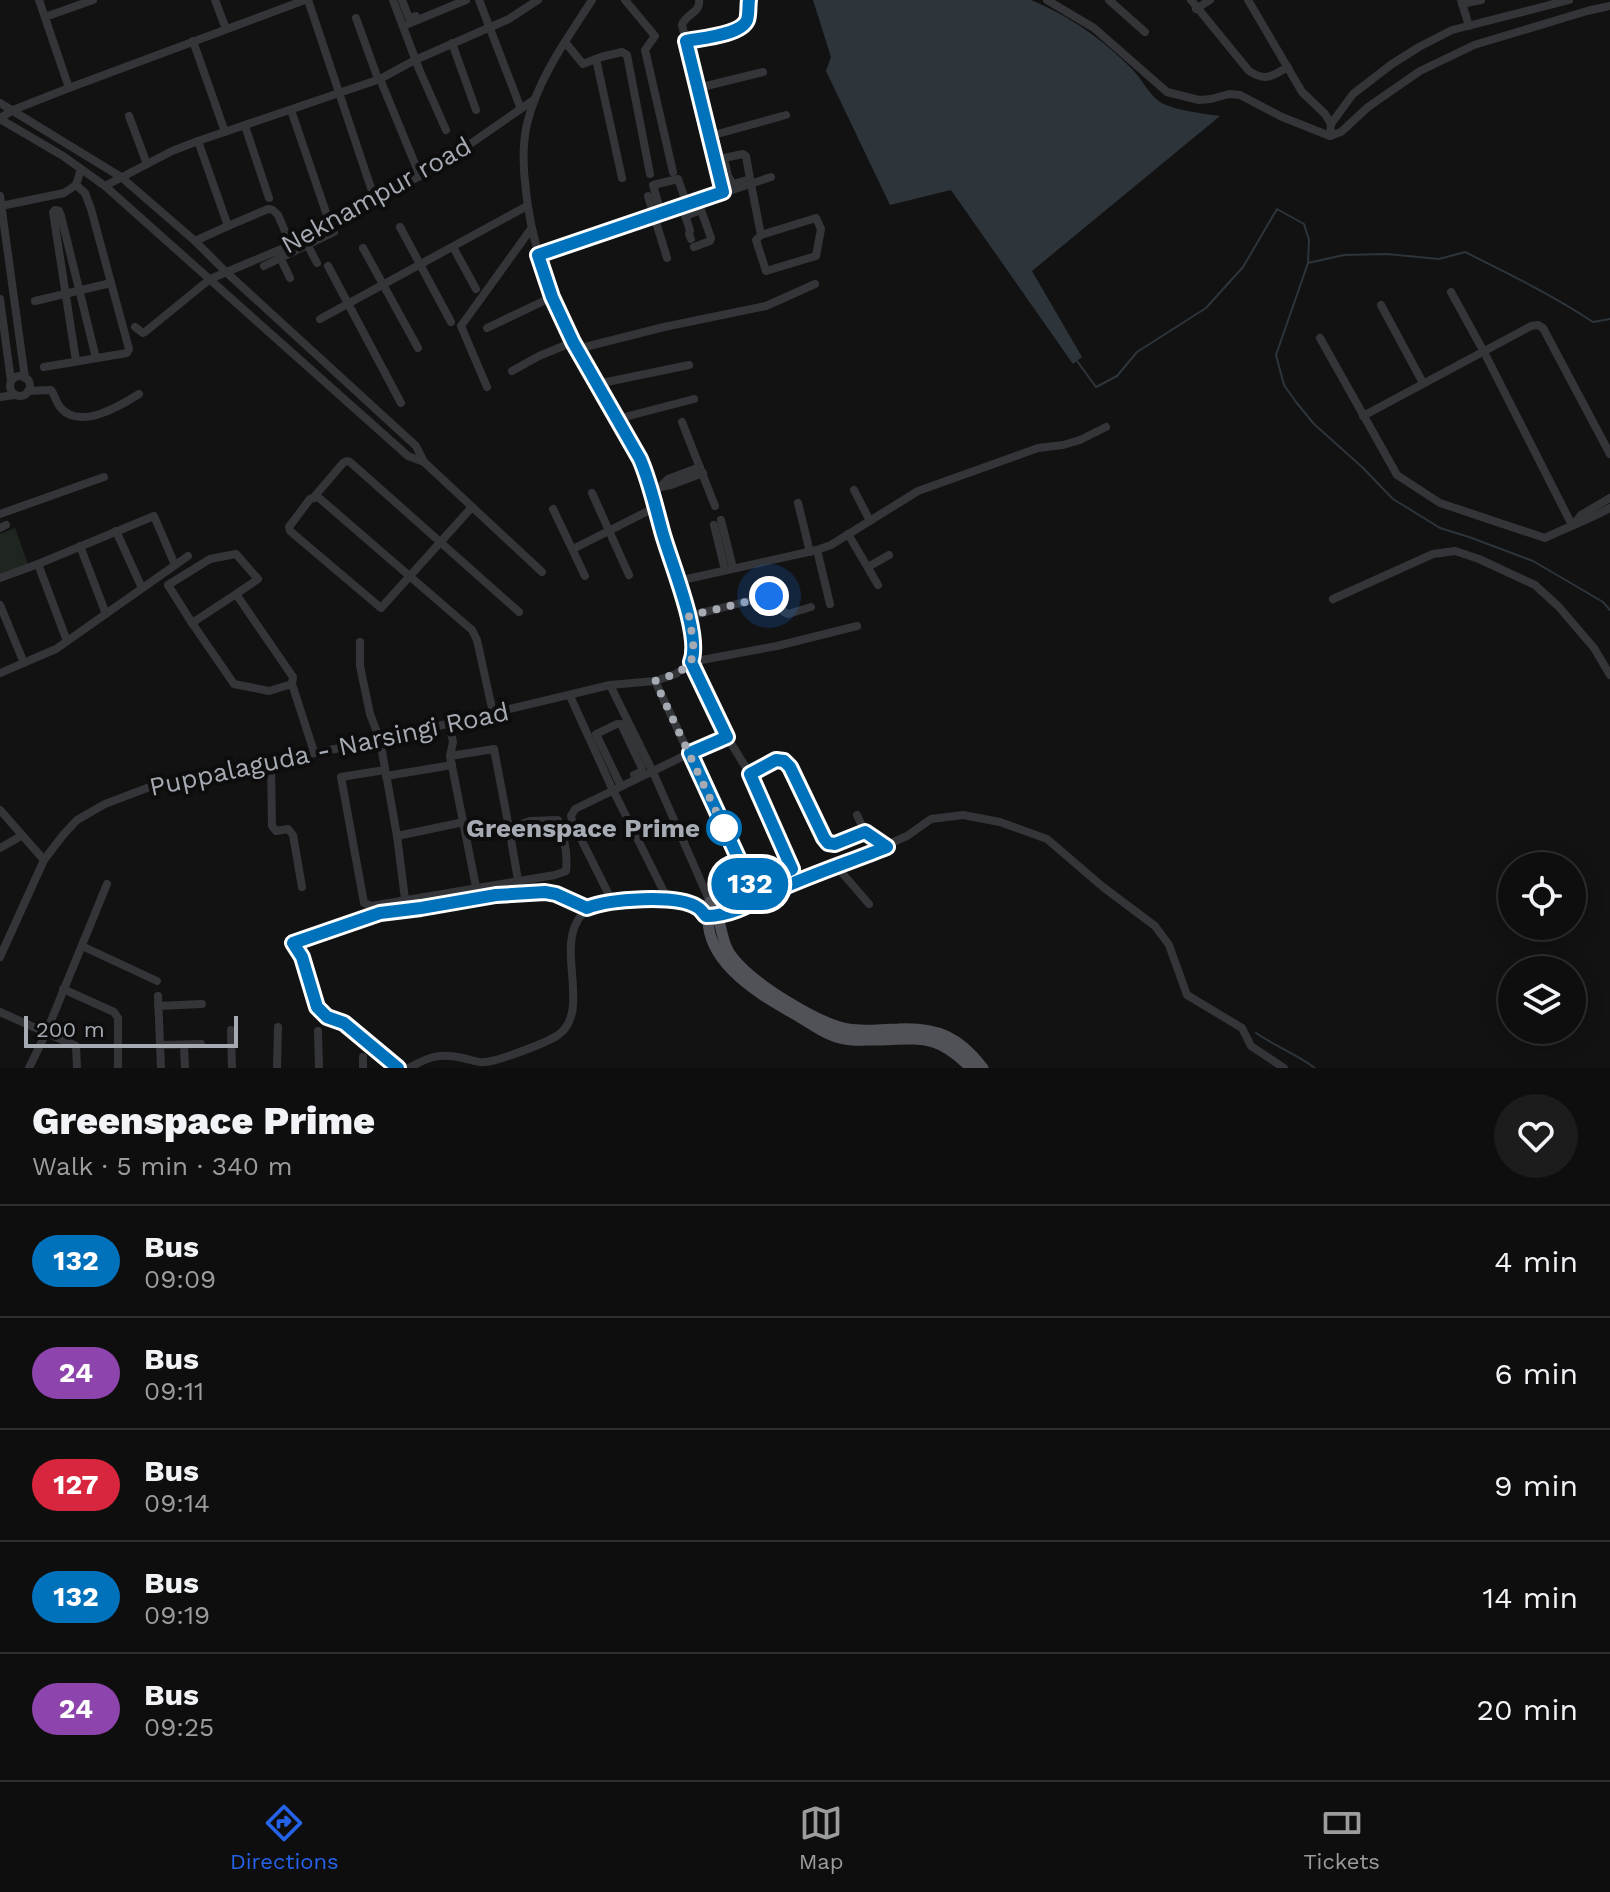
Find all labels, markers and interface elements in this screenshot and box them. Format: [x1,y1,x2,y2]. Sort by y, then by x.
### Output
street label: Neknampur road [276,130,476,260]
your location [749,576,789,616]
street label: Puppalaguda - Narsingi Road [147,696,511,802]
marker: Greenspace Prime [707,811,741,845]
place label: Greenspace Prime [466,813,700,843]
map controls [1498,852,1586,1044]
button: locate [1498,852,1586,940]
line badge: 132 [704,858,796,910]
text: 132 [727,867,773,900]
button: layers [1498,956,1586,1044]
scale bar [24,1012,238,1048]
text: 200 m [36,1017,105,1042]
button: heart [1494,1094,1578,1178]
text: Greenspace Prime [32,1099,375,1143]
text: Walk · 5 min · 340 m [32,1151,293,1181]
text: Bus [144,1229,199,1264]
text: 132 [53,1244,99,1277]
text: 4 min [1494,1244,1578,1279]
text: 09:09 [144,1264,216,1294]
text: Bus [144,1341,199,1376]
text: 24 [59,1356,93,1389]
text: 6 min [1494,1356,1578,1391]
text: 09:11 [144,1376,204,1406]
text: Bus [144,1453,199,1488]
text: 127 [53,1468,99,1501]
text: 9 min [1494,1468,1578,1503]
text: 09:14 [144,1488,210,1518]
text: Bus [144,1565,199,1600]
text: 132 [53,1580,99,1613]
text: 14 min [1483,1580,1578,1615]
text: 09:19 [144,1600,210,1630]
text: Bus [144,1677,199,1712]
text: 24 [59,1692,93,1725]
text: 20 min [1476,1692,1578,1727]
text: 09:25 [144,1712,214,1742]
tab: Directions [230,1801,339,1874]
tab: Map [799,1801,844,1874]
tab: Tickets [1304,1801,1380,1874]

